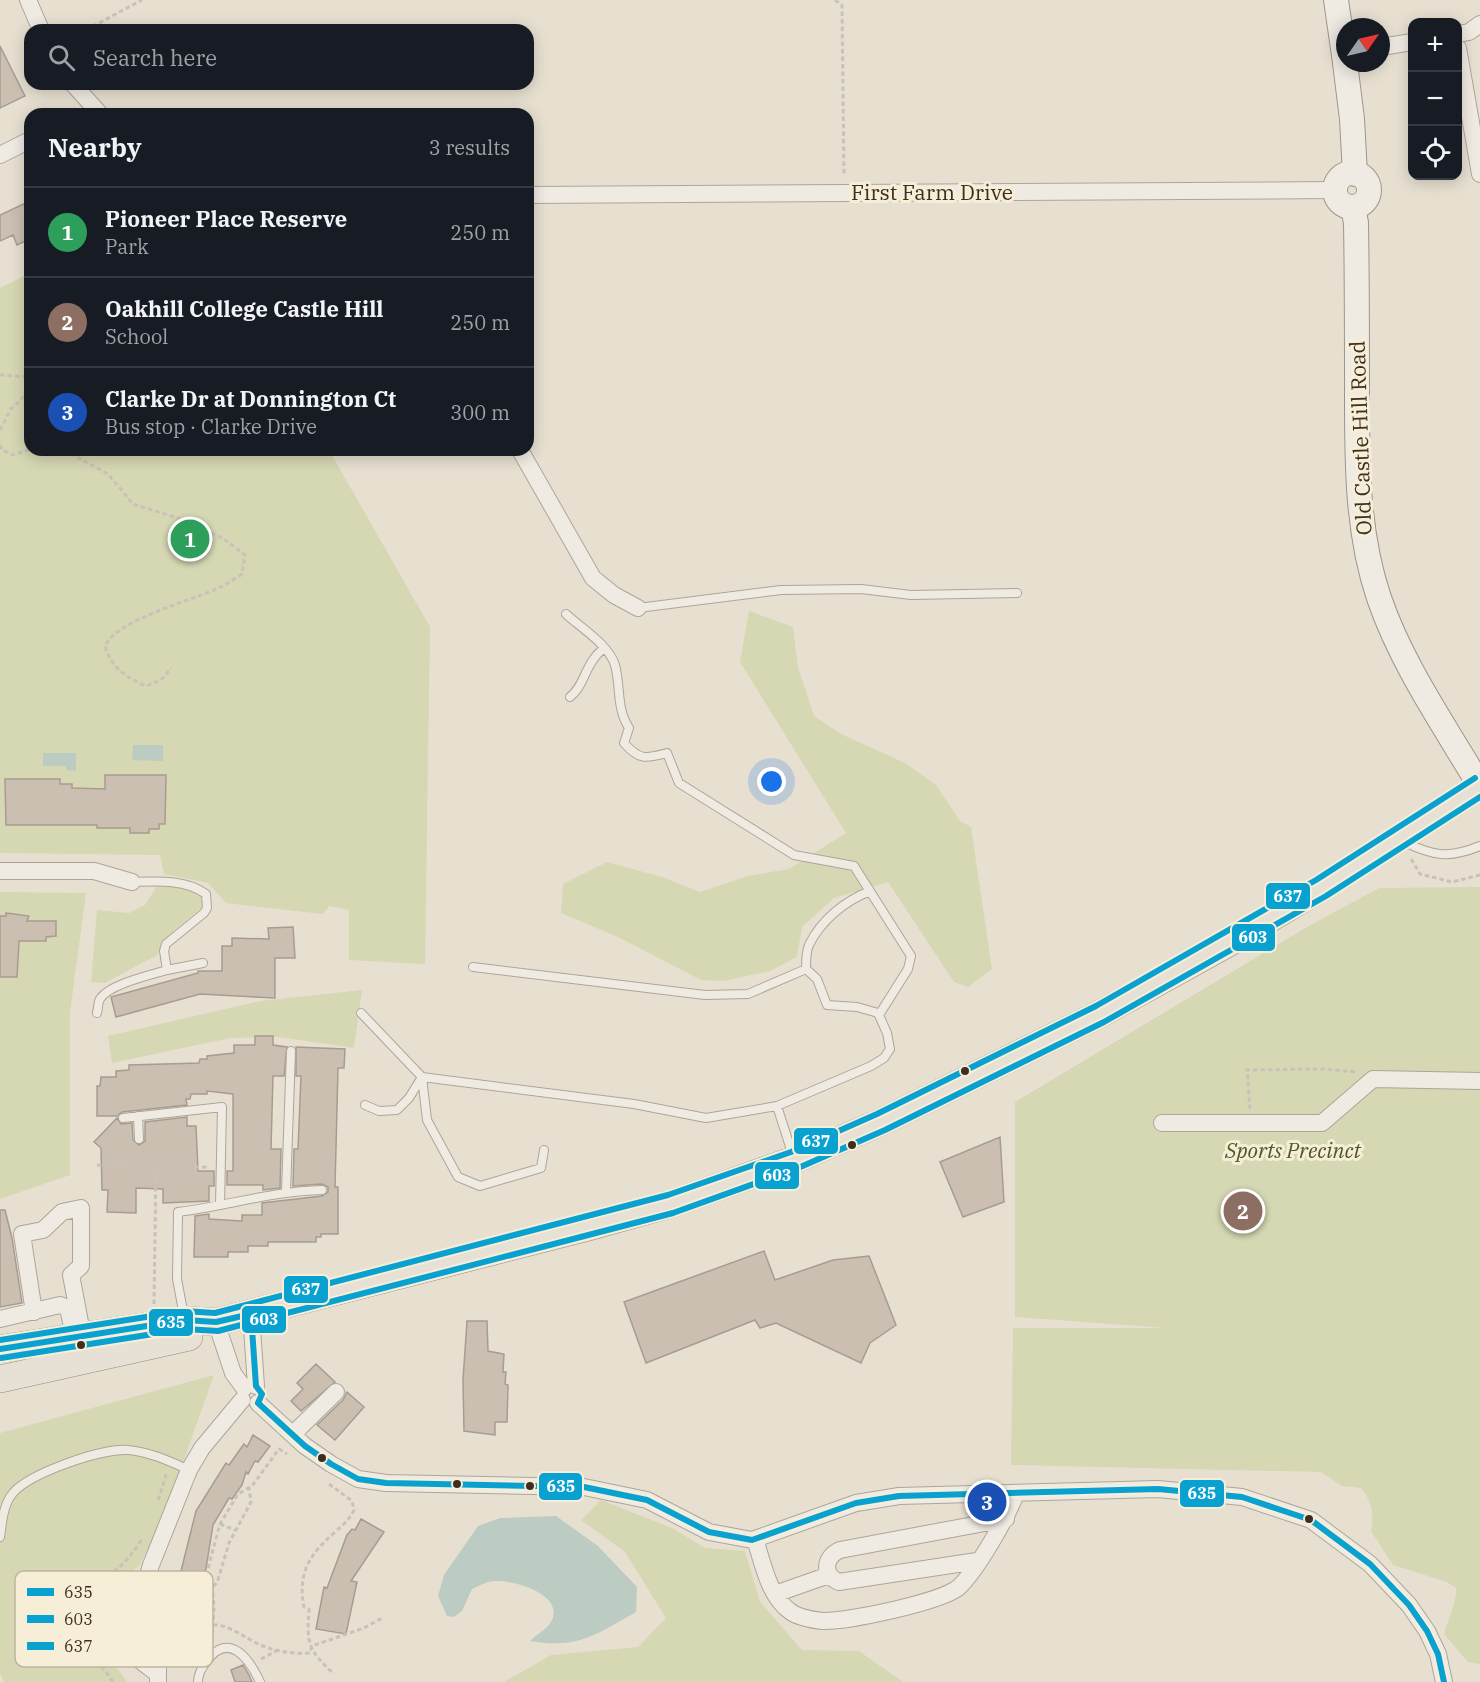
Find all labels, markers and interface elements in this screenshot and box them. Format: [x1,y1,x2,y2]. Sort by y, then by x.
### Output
north arrow [1336,18,1390,72]
map controls [1408,18,1462,180]
button: + [1408,18,1462,72]
search box [24,24,534,90]
icon: search [45,41,78,74]
text: Search here [93,43,217,72]
button: − [1408,72,1462,126]
button: locate [1408,126,1462,180]
text: Nearby [48,130,142,164]
text: 3 results [429,134,510,161]
street label: First Farm Drive [851,178,1013,206]
text: Pioneer Place Reserve [105,204,347,233]
text: 1 [62,219,74,246]
text: 250 m [450,219,510,246]
text: Park [105,233,149,260]
text: Oakhill College Castle Hill [105,294,384,323]
text: 2 [62,309,74,336]
text: 250 m [450,309,510,336]
text: School [105,323,168,350]
street label: Old Castle Hill Road [1343,340,1377,536]
text: Clarke Dr at Donnington Ct [105,384,396,413]
text: 3 [62,399,74,426]
text: 300 m [450,399,510,426]
text: Bus stop · Clarke Drive [105,413,317,440]
pin: 1 [170,516,210,562]
your location [757,767,786,796]
line badge: 637 [1265,882,1311,910]
text: 637 [1274,886,1302,906]
line badge: 603 [1231,923,1276,952]
text: 603 [1239,927,1267,947]
unlabelled marker [959,1065,971,1077]
line badge: 637 [793,1127,839,1155]
text: 637 [802,1131,830,1151]
park label: Sports Precinct [1224,1136,1362,1164]
unlabelled marker [846,1139,858,1151]
line badge: 603 [754,1161,800,1190]
text: 603 [763,1165,791,1185]
pin: 2 [1224,1188,1262,1234]
line badge: 637 [283,1275,329,1304]
text: 637 [292,1279,320,1299]
line badge: 603 [241,1305,287,1334]
line badge: 635 [148,1308,194,1337]
text: 603 [250,1309,278,1329]
text: 635 [157,1312,185,1332]
unlabelled marker [75,1339,87,1351]
unlabelled marker [316,1452,328,1464]
line badge: 635 [538,1472,583,1501]
text: 635 [547,1476,575,1496]
unlabelled marker [451,1478,463,1490]
line badge: 635 [1179,1479,1225,1508]
unlabelled marker [524,1480,536,1492]
pin: 3 [968,1480,1006,1524]
text: 635 [1188,1483,1216,1503]
unlabelled marker [1303,1513,1315,1525]
legend [15,1571,213,1667]
text: 635 [64,1582,93,1602]
text: 603 [64,1609,93,1629]
text: 637 [64,1636,93,1656]

